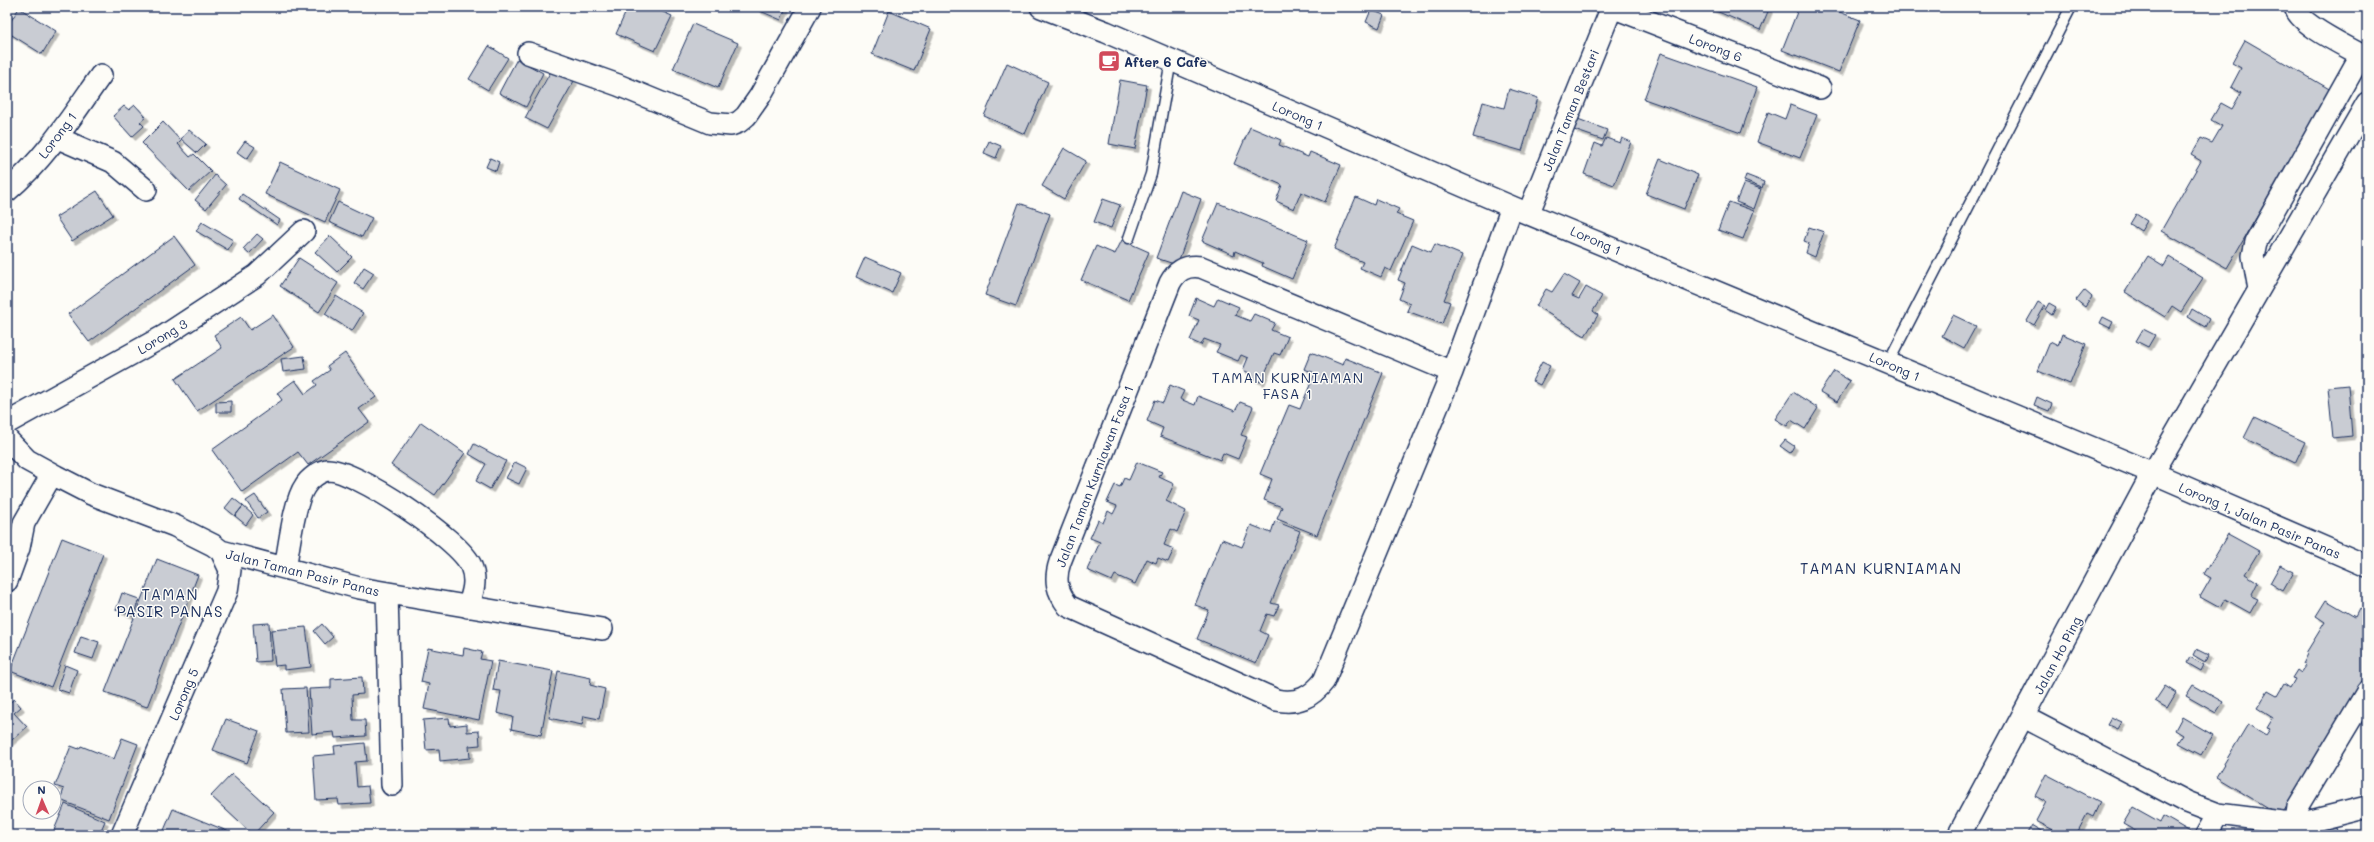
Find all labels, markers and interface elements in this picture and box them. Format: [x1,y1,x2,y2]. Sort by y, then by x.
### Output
street label: Lorong 6 [1687,29,1745,65]
street label: Jalan Taman Bestari [1538,47,1602,173]
cafe icon: After 6 Cafe [1096,48,1122,74]
place label: After 6 Cafe [1124,53,1207,70]
street label: Lorong 1 [1270,97,1326,133]
street label: Lorong 1 [34,109,80,161]
street label: Lorong 1 [1568,222,1624,258]
street label: Lorong 3 [134,314,190,358]
street label: Lorong 1 [1867,348,1923,384]
district label: TAMAN KURNIAMAN FASA 1 [1212,368,1364,403]
street label: Jalan Taman Kurniawan Fasa 1 [1051,383,1137,569]
street label: Lorong 1, Jalan Pasir Panas [2177,478,2343,562]
street label: Jalan Taman Pasir Panas [224,545,382,599]
district label: TAMAN KURNIAMAN [1800,558,1962,578]
district label: TAMAN PASIR PANAS [116,584,224,621]
street label: Jalan Ho Ping [2029,613,2085,697]
street label: Lorong 5 [164,665,202,723]
north arrow [22,780,62,820]
text: N [37,782,46,797]

